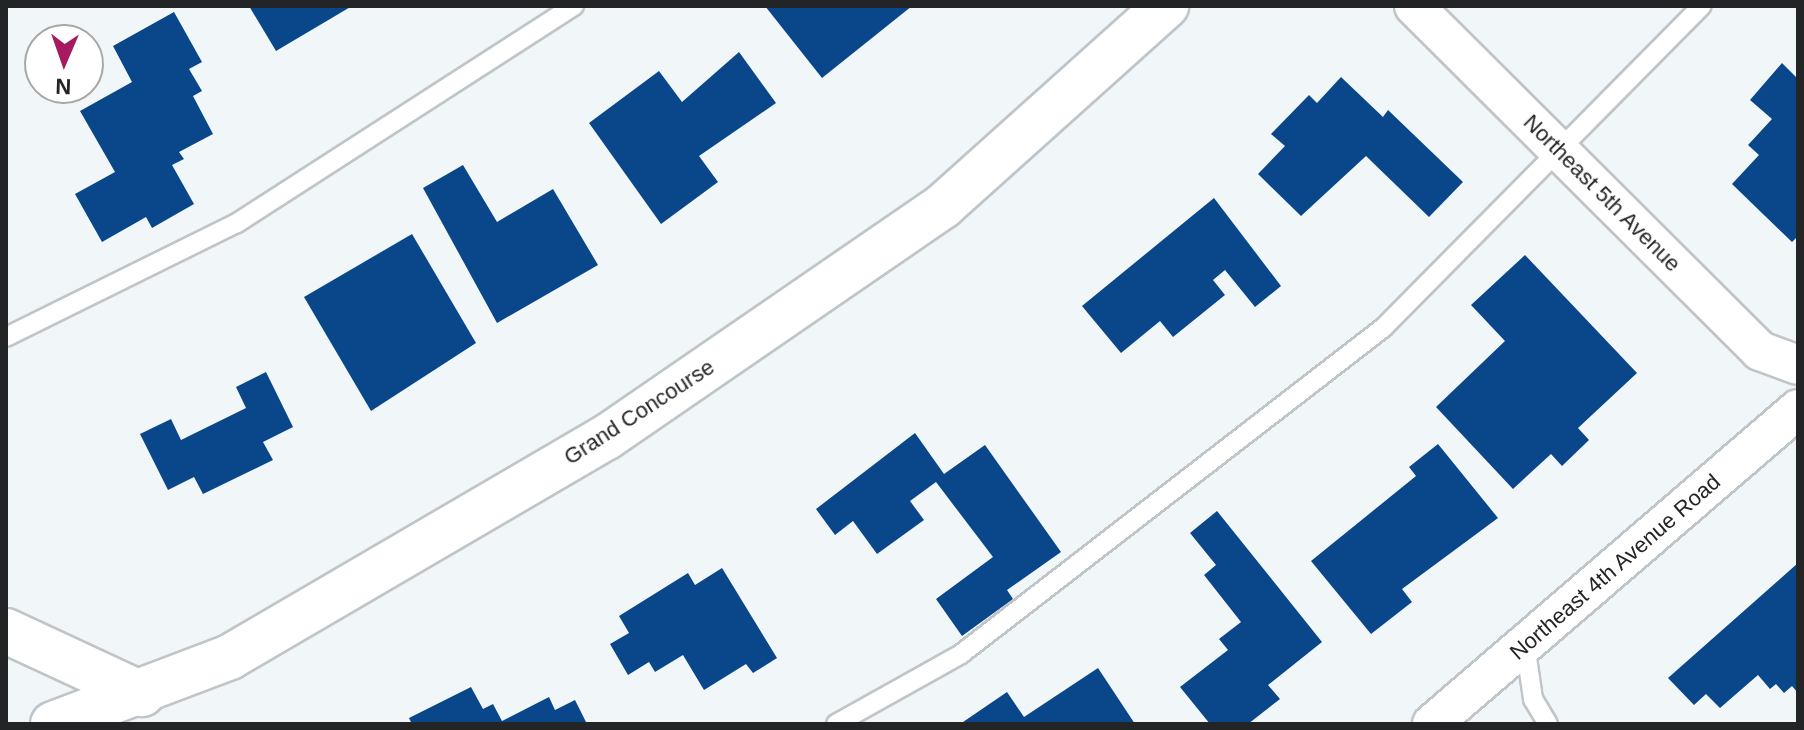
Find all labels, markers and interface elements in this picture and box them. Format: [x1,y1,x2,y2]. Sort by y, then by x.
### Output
north arrow [24,24,104,104]
text: N [55,74,72,99]
street label: Northeast 5th Avenue [1518,109,1686,277]
street label: Grand Concourse [559,354,719,470]
street label: Northeast 4th Avenue Road [1504,468,1726,666]

